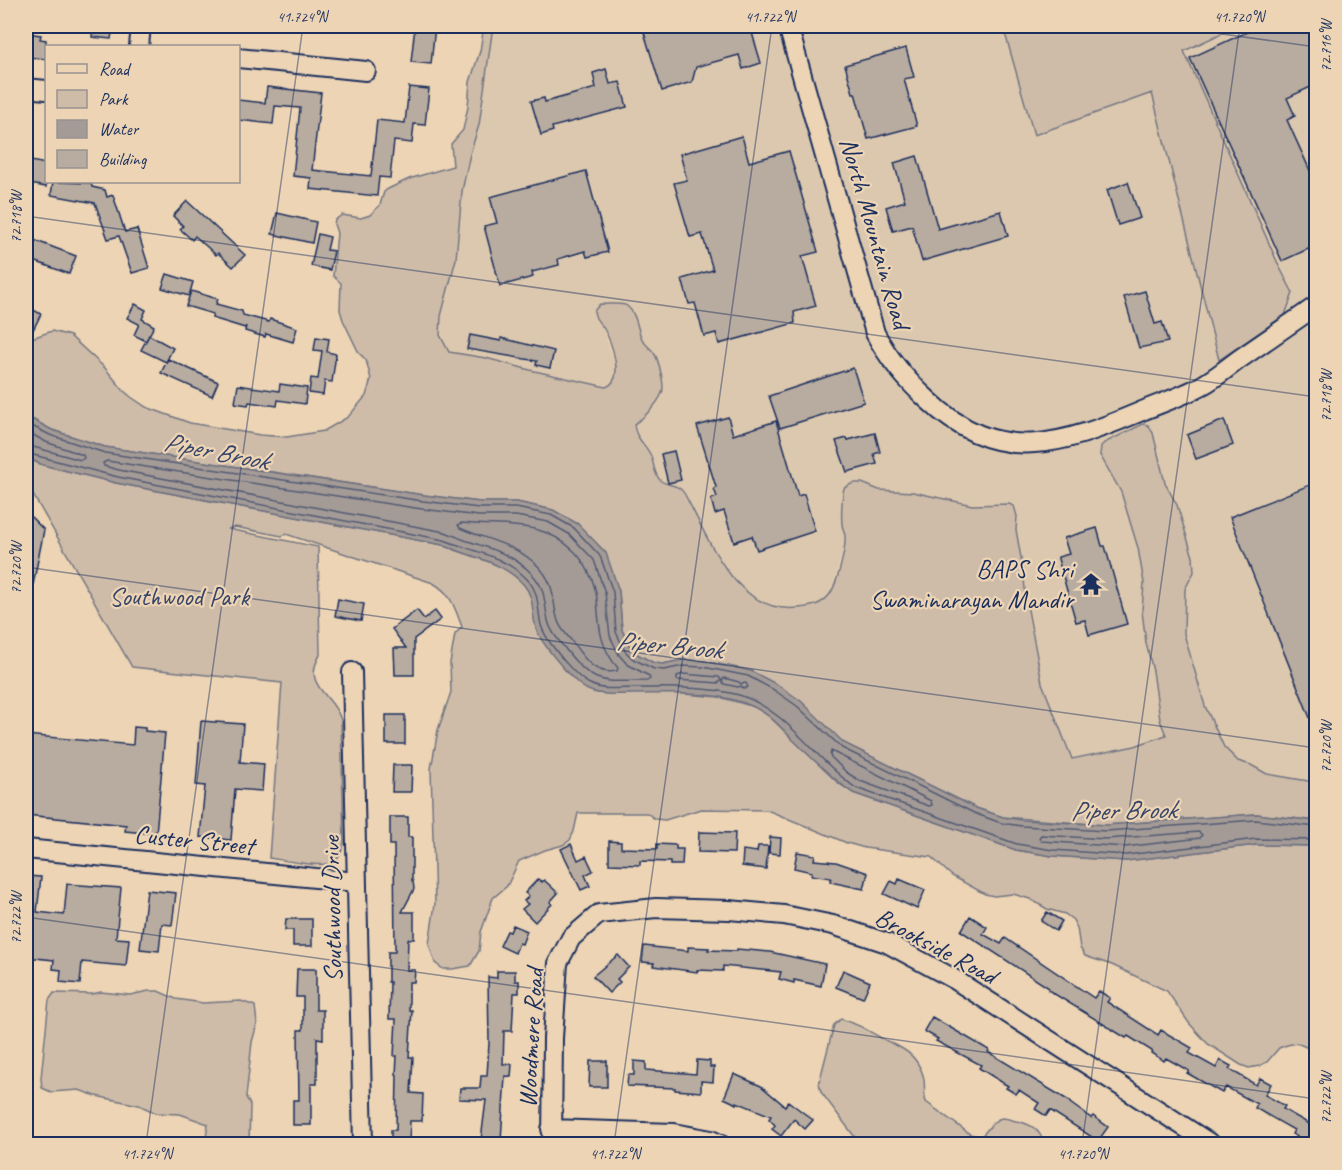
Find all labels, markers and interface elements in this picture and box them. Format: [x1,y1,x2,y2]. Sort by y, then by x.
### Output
text: 41.724°N [277,8,330,27]
text: 41.722°N [745,8,798,27]
text: 41.720°N [1214,8,1267,27]
text: 72.716°W [1317,17,1336,72]
legend [45,45,240,183]
text: Road [99,58,132,80]
text: Park [99,88,129,110]
text: Water [99,118,140,140]
street label: North Mountain Road [832,134,919,336]
text: Building [99,148,148,170]
text: 72.718°W [7,188,26,243]
text: 72.718°W [1317,367,1336,422]
water label: Piper Brook [161,424,276,479]
text: 72.720°W [7,539,26,594]
place label: BAPS Shri Swaminarayan Mandir [870,553,1076,616]
temple icon: BAPS Shri Swaminarayan Mandir [1078,571,1104,597]
park label: Southwood Park [109,580,251,613]
water label: Piper Brook [615,623,728,667]
text: 72.720°W [1317,718,1336,773]
water label: Piper Brook [1070,792,1181,828]
street label: Custer Street [133,817,259,863]
street label: Southwood Drive [314,834,350,982]
text: 72.722°W [7,889,26,944]
street label: Brookside Road [869,900,1006,994]
street label: Woodmere Road [511,964,551,1109]
text: 72.722°W [1317,1069,1336,1124]
text: 41.724°N [122,1145,175,1164]
text: 41.722°N [590,1145,643,1164]
text: 41.720°N [1058,1145,1111,1164]

